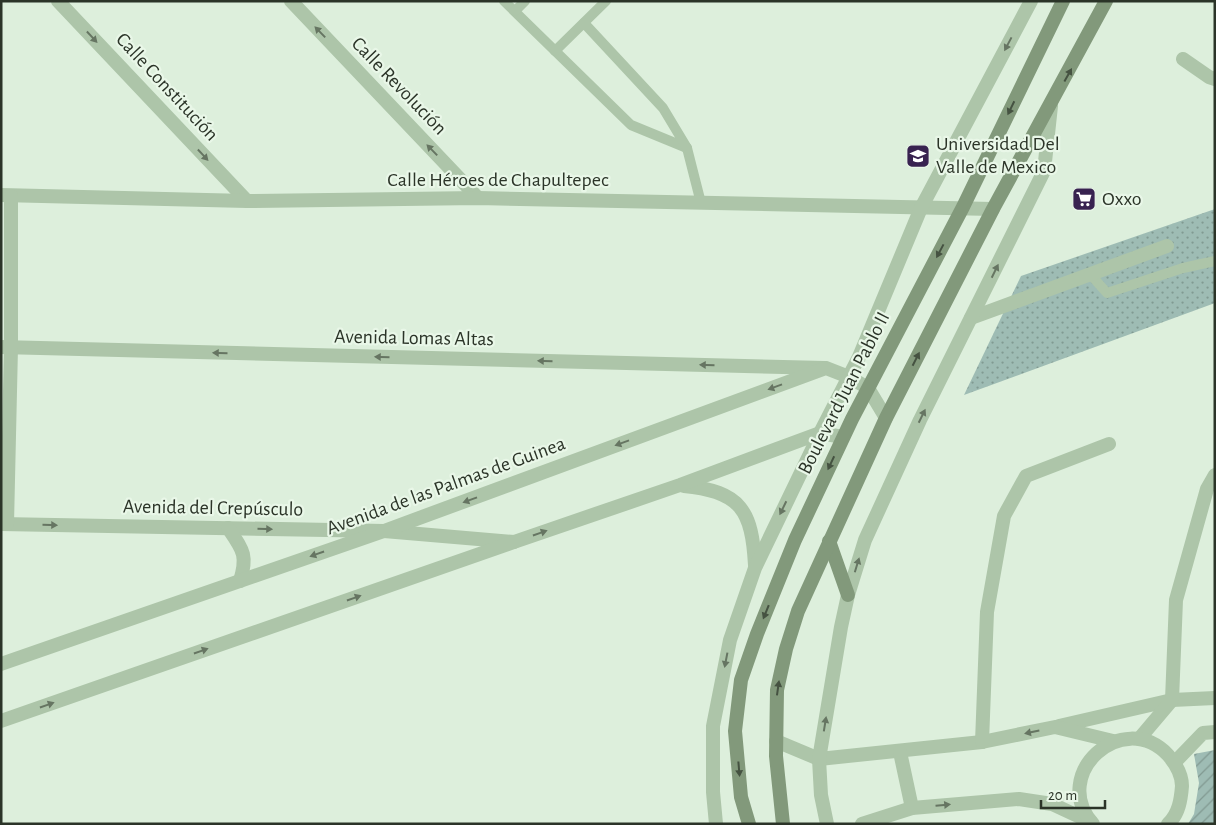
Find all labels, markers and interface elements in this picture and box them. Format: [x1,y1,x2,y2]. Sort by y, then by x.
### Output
one-way arrow [314,26,326,38]
street label: Calle Constitución [112,29,222,145]
one-way arrow [86,30,98,42]
street label: Calle Revolución [348,33,450,139]
one-way arrow [1004,37,1012,52]
one-way arrow [1063,68,1072,81]
one-way arrow [1007,101,1015,115]
place label: Universidad Del Valle de Mexico [936,134,1060,177]
school or university icon: Universidad Del Valle de Mexico [905,143,931,169]
one-way arrow [426,144,438,156]
one-way arrow [197,149,209,161]
street label: Calle Héroes de Chapultepec [387,170,609,190]
supermarket icon: Oxxo [1071,186,1097,212]
place label: Oxxo [1102,189,1142,209]
one-way arrow [936,243,944,258]
one-way arrow [991,263,999,278]
street label: Boulevard Juan Pablo II [794,309,894,477]
street label: Avenida Lomas Altas [334,327,494,349]
one-way arrow [212,348,228,356]
one-way arrow [912,352,920,366]
one-way arrow [374,353,390,361]
one-way arrow [537,357,553,365]
one-way arrow [699,361,715,369]
one-way arrow [767,384,782,391]
one-way arrow [918,409,926,423]
street label: Avenida de las Palmas de Guinea [324,433,568,539]
one-way arrow [614,439,629,447]
one-way arrow [827,456,835,470]
street label: Avenida del Crepúsculo [123,496,303,520]
one-way arrow [462,497,477,504]
one-way arrow [779,501,787,515]
one-way arrow [42,521,58,529]
one-way arrow [257,525,273,533]
one-way arrow [533,528,548,536]
one-way arrow [309,551,324,558]
one-way arrow [854,557,861,572]
one-way arrow [347,593,362,601]
one-way arrow [761,605,769,619]
one-way arrow [193,647,208,655]
one-way arrow [722,652,730,668]
one-way arrow [774,680,782,696]
one-way arrow [40,701,55,708]
one-way arrow [821,715,829,731]
one-way arrow [1024,728,1039,736]
one-way arrow [735,762,743,778]
scale bar [1041,778,1105,810]
text: 20 m [1048,788,1077,803]
one-way arrow [936,801,952,809]

